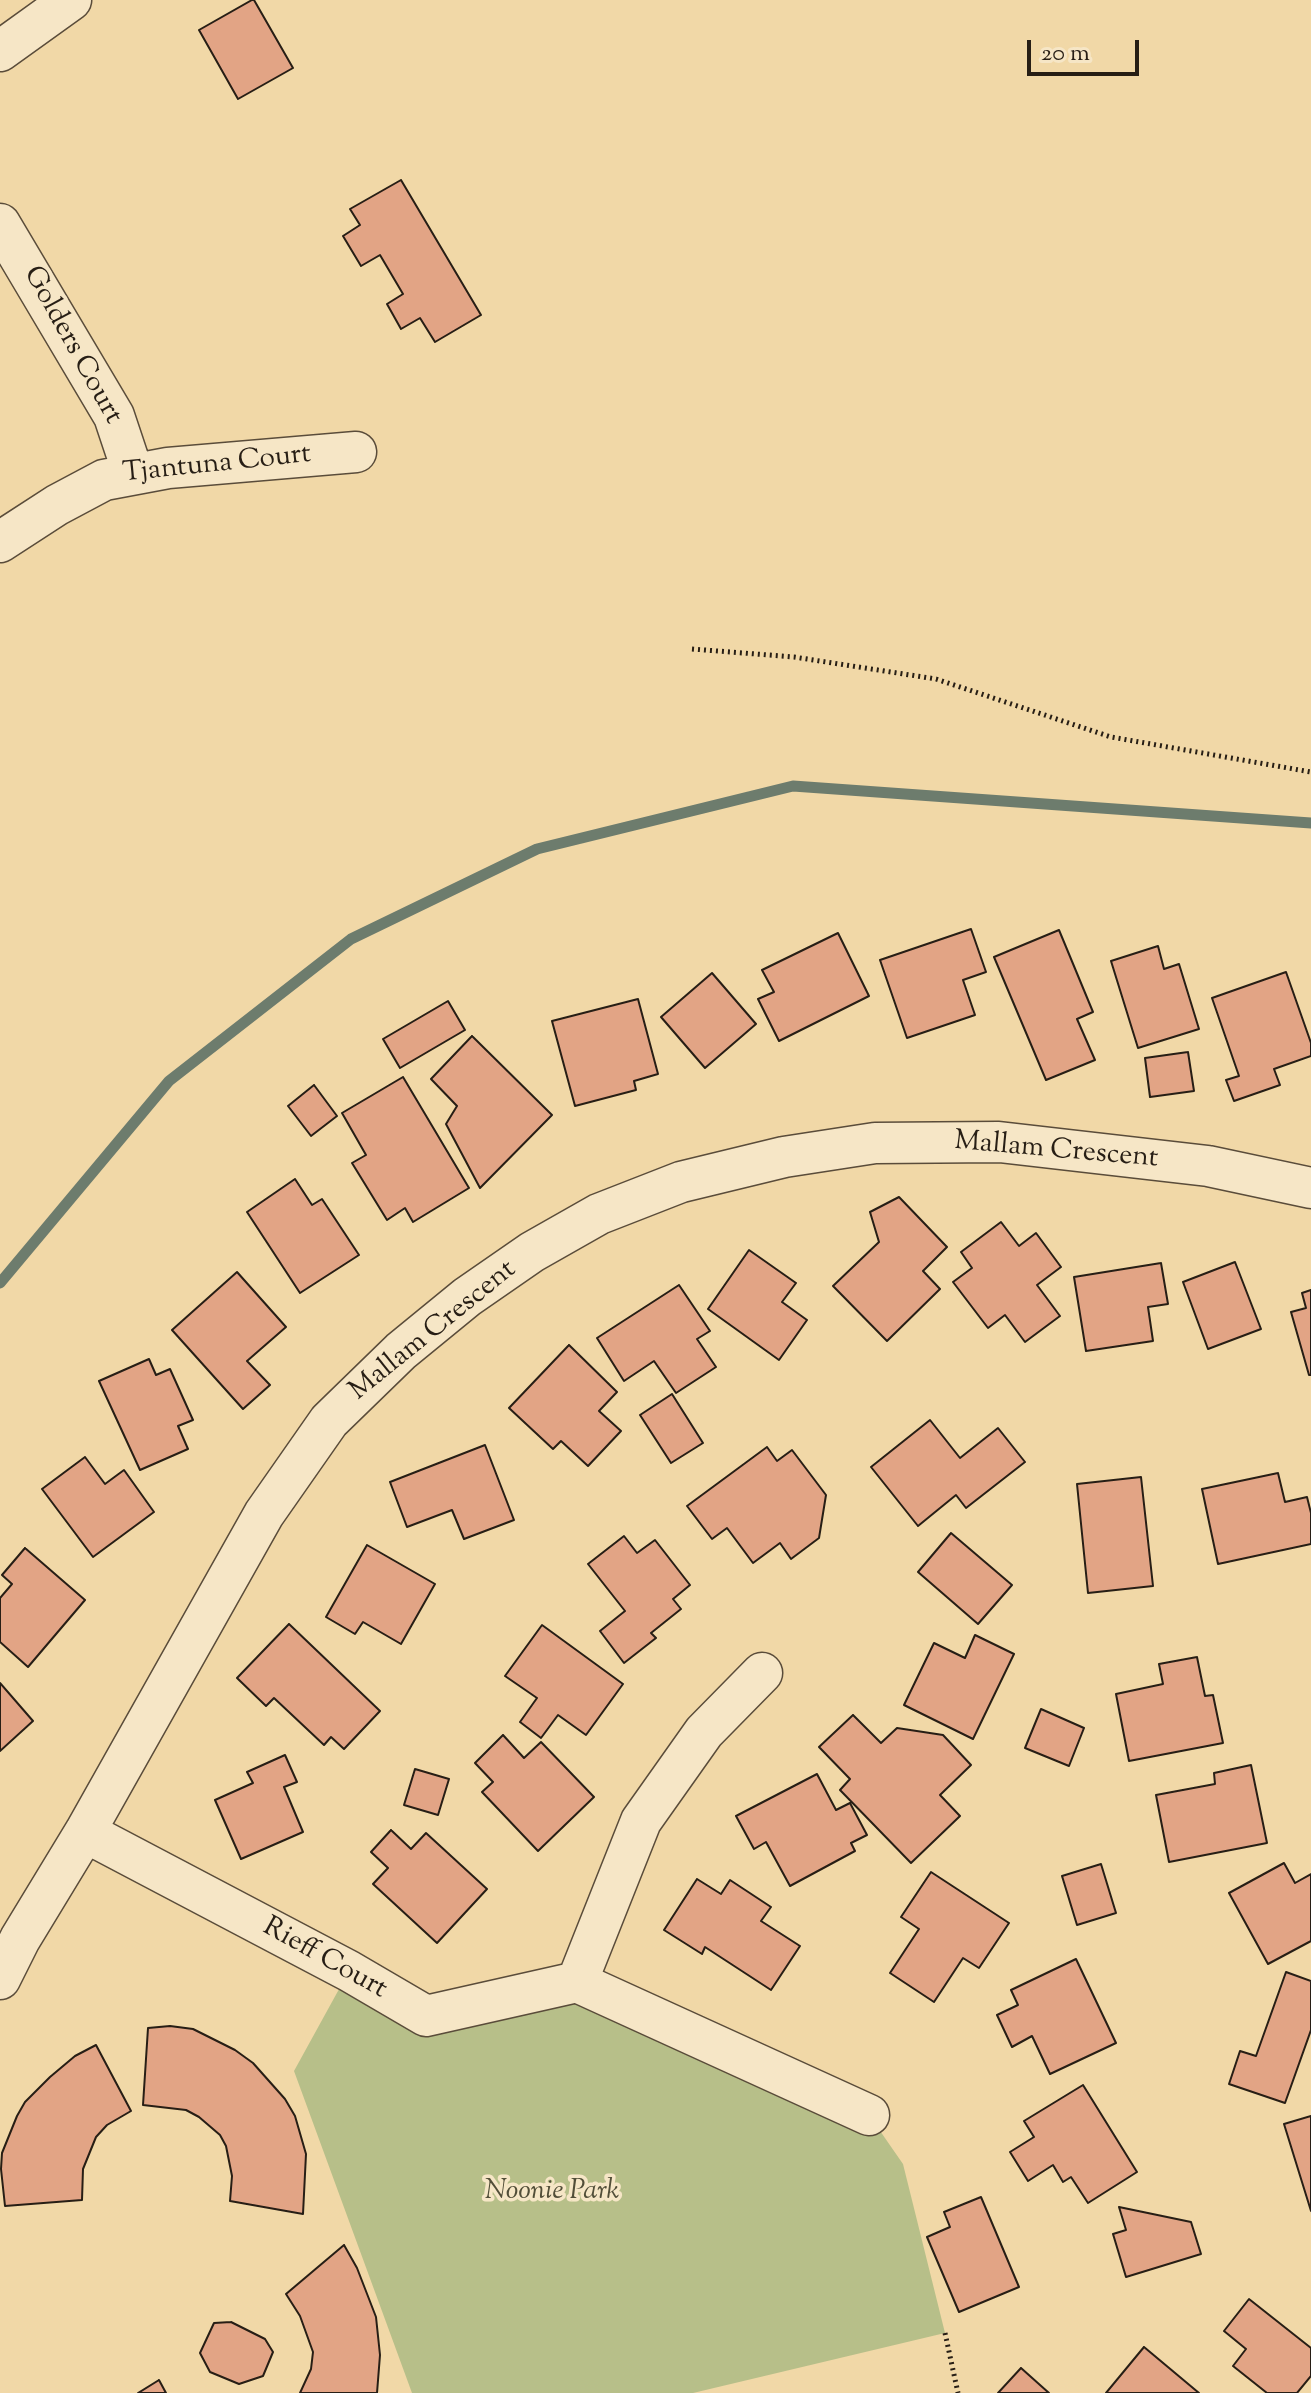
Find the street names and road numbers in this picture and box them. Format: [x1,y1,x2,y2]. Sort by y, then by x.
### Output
street label: Golders Court [14,261,128,431]
street label: Tjantuna Court [121,439,313,493]
street label: Mallam Crescent [953,1126,1159,1178]
street label: Mallam Crescent [344,1255,524,1409]
street label: Rieff Court [256,1912,392,2008]

